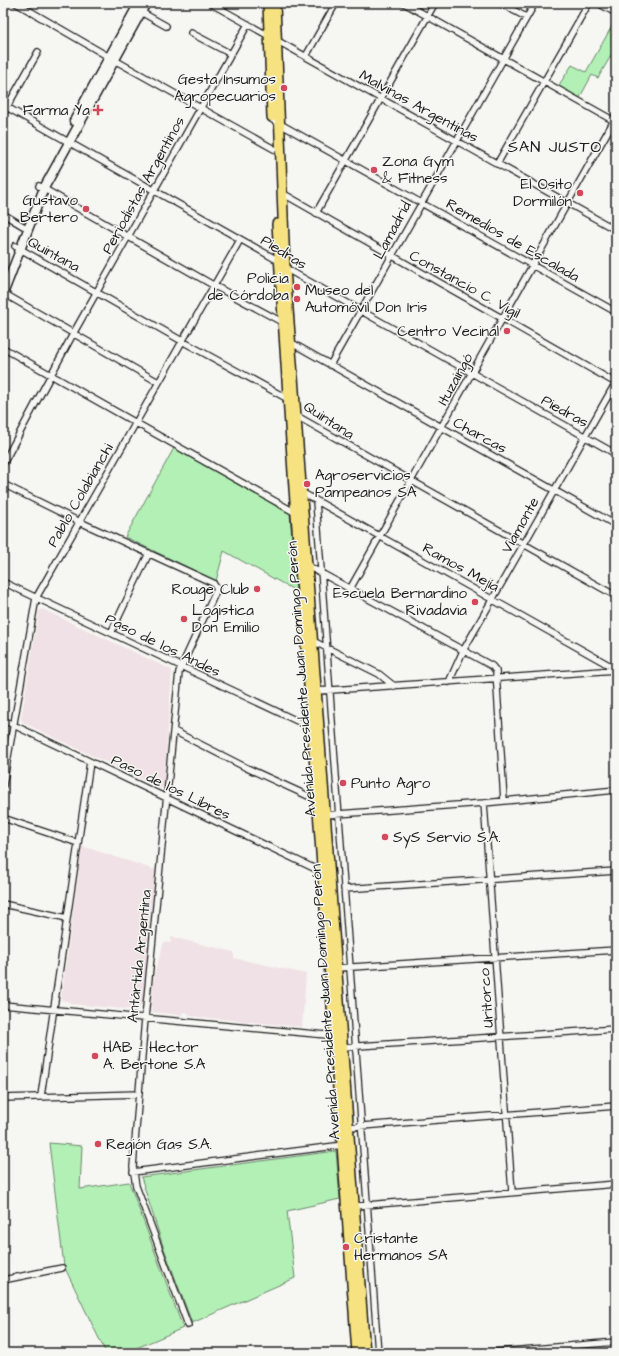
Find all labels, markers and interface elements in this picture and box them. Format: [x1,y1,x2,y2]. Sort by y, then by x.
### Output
street label: Malvinas Argentinas [355,65,483,149]
place label: Gesta Insumos Agropecuarios [174,69,276,108]
marker: Gesta Insumos Agropecuarios [279,83,289,93]
place label: Farma Ya [23,100,90,121]
marker: Farma Ya [93,105,103,115]
street label: Periodistas Argentinos [97,112,191,258]
district label: SAN JUSTO [508,136,602,158]
place label: Zona Gym & Fitness [382,151,454,189]
marker: Zona Gym & Fitness [369,165,379,175]
place label: El Osito Dormilón [513,174,573,212]
marker: El Osito Dormilón [575,188,585,198]
place label: Gustavo Bertero [20,190,79,228]
street label: Remedios de Escalada [442,194,584,288]
street label: Lamadrid [368,197,417,263]
marker: Gustavo Bertero [81,204,91,214]
street label: Piedras [257,230,311,275]
street label: Quintana [24,231,84,278]
street label: Constancio C. Vigil [405,245,524,325]
place label: Policia de Córdoba [208,268,289,306]
place label: Museo del Automóvil Don Iris [305,280,428,318]
marker: Policia de Córdoba [292,282,302,292]
marker: Museo del Automóvil Don Iris [292,294,302,304]
place label: Centro Vecinal [397,321,499,342]
marker: Centro Vecinal [502,326,512,336]
street label: Ituzaingó [432,349,480,410]
street label: Piedras [537,390,593,433]
street label: Quintana [299,396,359,445]
street label: Charcas [449,412,511,459]
street label: Pablo Colabianchi [42,439,119,551]
place label: Agroservicios Pampeanos SA [315,465,417,503]
marker: Agroservicios Pampeanos SA [302,479,312,489]
street label: Viamonte [496,493,544,557]
street label: Ramos Mejía [418,538,503,597]
street label: Avenida Presidente Juan Domingo Perón [281,540,323,817]
place label: Rouge Club [171,579,250,601]
place label: Escuela Bernardino Rivadavia [333,583,468,621]
marker: Rouge Club [252,584,262,594]
marker: Escuela Bernardino Rivadavia [470,597,480,607]
place label: Logistica Don Emilio [192,600,260,638]
street label: Paso de los Andes [102,608,224,683]
marker: Logistica Don Emilio [179,614,189,624]
street label: Paso de los Libres [108,749,234,826]
place label: Punto Agro [351,773,431,795]
marker: Punto Agro [338,778,348,788]
place label: SyS Servio S.A. [393,827,501,849]
marker: SyS Servio S.A. [380,832,390,842]
street label: Avenida Presidente Juan Domingo Perón [305,863,347,1140]
street label: Antártida Argentina [122,888,158,1024]
street label: Uritorco [474,967,499,1028]
place label: HAB - Hector A. Bertone S.A [103,1037,206,1075]
marker: HAB - Hector A. Bertone S.A [90,1051,100,1061]
place label: Región Gas S.A. [106,1134,212,1156]
marker: Región Gas S.A. [93,1139,103,1149]
place label: Cristante Hermanos SA [354,1228,448,1266]
marker: Cristante Hermanos SA [341,1242,351,1252]

